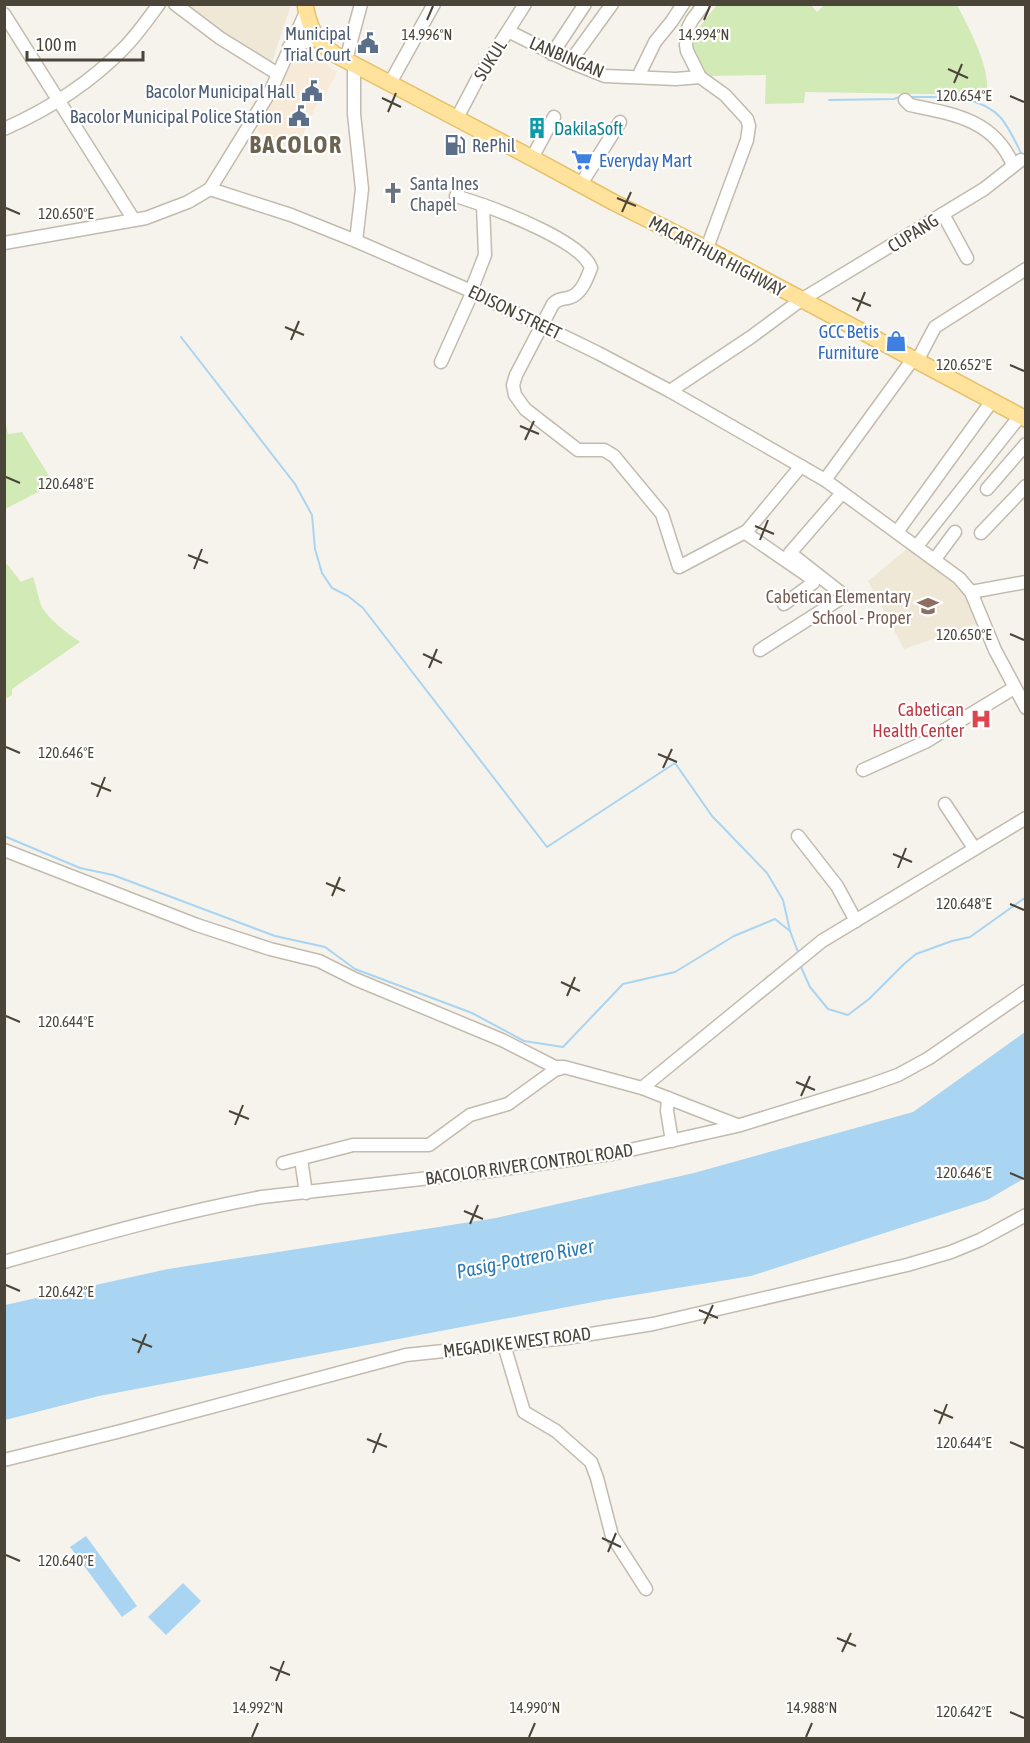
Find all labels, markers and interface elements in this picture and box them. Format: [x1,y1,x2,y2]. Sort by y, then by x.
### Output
place label: Municipal Trial Court [284,23,351,65]
scale bar [27,24,142,62]
text: 14.996°N [402,26,452,43]
text: 14.994°N [679,26,729,43]
public building icon: Municipal Trial Court [356,31,380,55]
street label: LANBINGAN [526,32,608,82]
text: 100 m [36,34,77,55]
street label: SUKUL [469,36,511,84]
public building icon: Bacolor Municipal Hall [300,79,324,103]
place label: Bacolor Municipal Hall [145,81,295,102]
text: 120.654°E [936,87,992,104]
public building icon: Bacolor Municipal Police Station [287,104,311,128]
place label: Bacolor Municipal Police Station [70,106,282,127]
building icon: DakilaSoft [525,116,549,140]
place label: DakilaSoft [554,118,623,139]
district label: BACOLOR [250,131,342,158]
fuel station icon: RePhil [443,133,467,157]
place label: RePhil [472,135,516,156]
supermarket icon: Everyday Mart [570,148,594,172]
place label: Everyday Mart [599,150,692,171]
place label: Santa Ines Chapel [410,173,479,215]
church icon: Santa Ines Chapel [381,181,405,205]
text: 120.650°E [38,205,94,222]
street label: CUPANG [884,209,942,257]
street label: MACARTHUR HIGHWAY [645,211,789,301]
street label: EDISON STREET [465,280,565,344]
place label: GCC Betis Furniture [818,321,879,363]
shop icon: GCC Betis Furniture [884,329,908,353]
text: 120.652°E [936,356,992,373]
text: 120.648°E [38,475,94,492]
place label: Cabetican Elementary School - Proper [766,586,912,628]
school or university icon: Cabetican Elementary School - Proper [916,594,940,618]
text: 120.650°E [936,626,992,643]
place label: Cabetican Health Center [872,699,965,741]
hospital icon: Cabetican Health Center [969,707,993,731]
text: 120.646°E [38,744,94,761]
text: 120.648°E [936,895,992,912]
text: 120.644°E [38,1013,94,1030]
street label: BACOLOR RIVER CONTROL ROAD [424,1139,634,1189]
text: 120.646°E [936,1164,992,1181]
water label: Pasig-Potrero River [454,1233,597,1283]
text: 120.642°E [38,1283,94,1300]
street label: MEGADIKE WEST ROAD [442,1323,592,1361]
text: 120.644°E [936,1434,992,1451]
text: 120.640°E [38,1552,94,1569]
text: 14.992°N [233,1699,283,1716]
text: 14.990°N [510,1699,560,1716]
text: 14.988°N [787,1699,837,1716]
text: 120.642°E [936,1703,992,1720]

